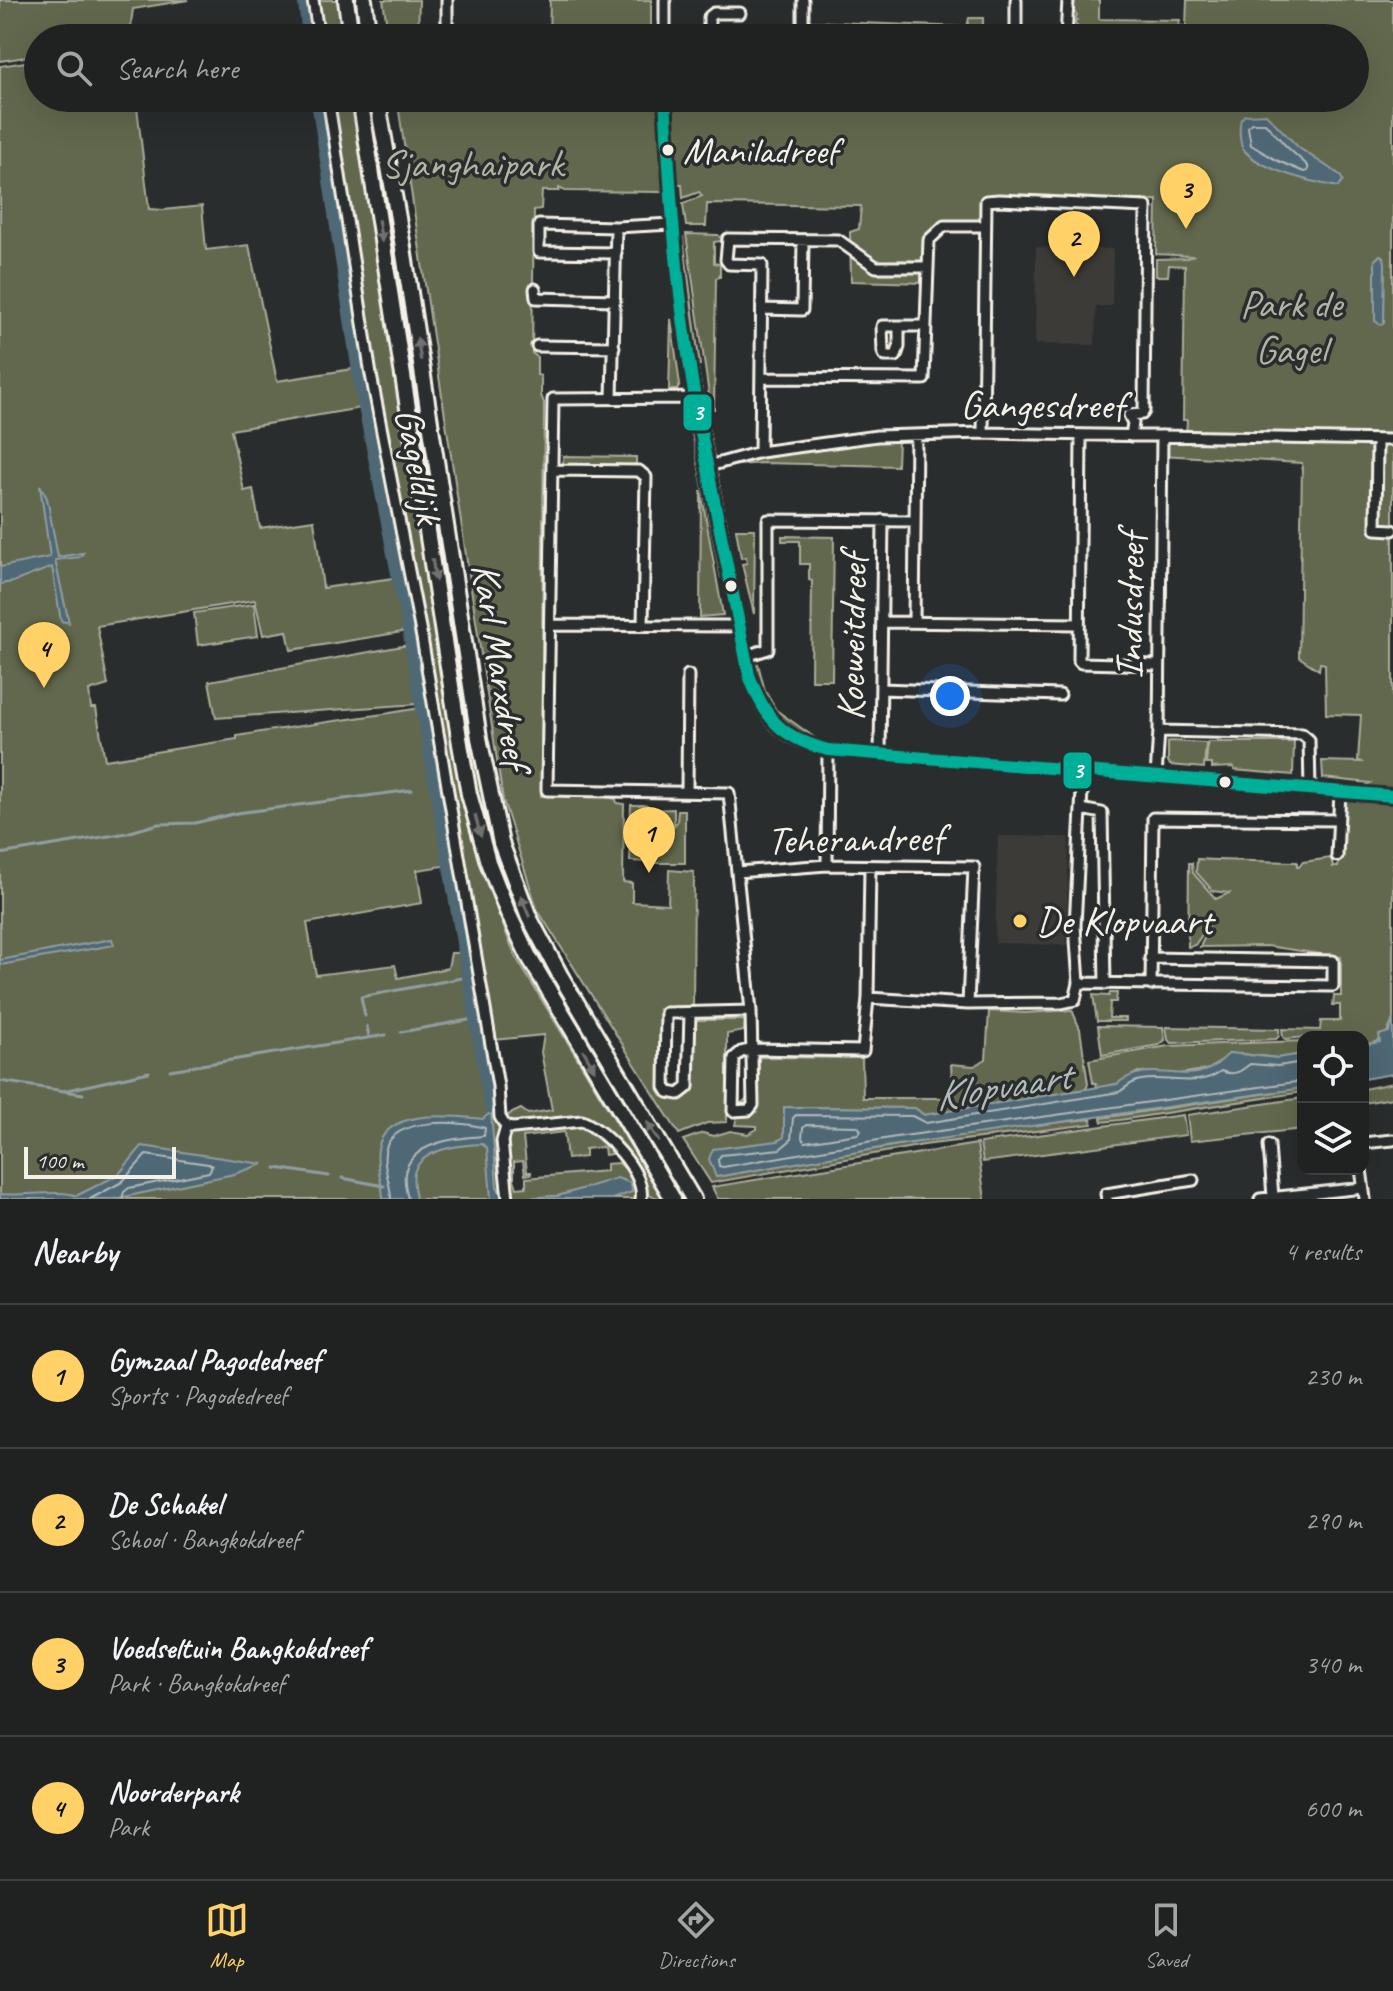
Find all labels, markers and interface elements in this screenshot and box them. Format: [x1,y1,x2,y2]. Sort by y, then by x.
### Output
search box [24,24,1369,112]
icon: search [52,46,96,90]
text: Search here [116,49,238,87]
place label: Maniladreef [683,127,845,174]
park label: Sjanghaipark [381,139,566,189]
marker: Maniladreef [660,142,676,158]
pin: 3 [1160,163,1212,229]
pin: 2 [1048,211,1100,277]
one-way arrow [374,218,387,243]
park label: Park de Gagel [1240,279,1345,375]
one-way arrow [412,337,425,362]
street label: Gangesdreef [960,380,1133,430]
line badge: 3 [682,393,713,432]
text: 3 [693,399,705,427]
street label: Gageldijk [383,404,455,530]
street label: Indusdreef [1104,523,1156,679]
street label: Koeweitdreef [826,546,879,721]
one-way arrow [428,558,441,583]
street label: Karl Marxdreef [460,560,543,781]
unlabelled marker [723,578,739,594]
pin: 4 [18,622,70,688]
your location [930,676,970,716]
line badge: 3 [1062,751,1093,790]
text: 3 [1073,757,1085,785]
unlabelled marker [1217,774,1233,790]
pin: 1 [623,807,675,873]
street label: Teherandreef [767,812,953,866]
one-way arrow [473,814,485,839]
one-way arrow [518,894,531,918]
place label: De Klopvaart [1036,896,1216,946]
marker: De Klopvaart [1011,912,1029,930]
map controls [1297,1031,1369,1175]
button: locate [1297,1031,1369,1103]
water label: Klopvaart [931,1048,1081,1123]
one-way arrow [582,1049,596,1071]
button: layers [1297,1103,1369,1175]
one-way arrow [646,1121,660,1143]
scale bar [24,1143,176,1179]
text: 100 m [36,1147,83,1175]
text: Nearby [32,1230,118,1273]
text: 4 results [1285,1235,1361,1268]
text: Gymzaal Pagodedreef [108,1341,320,1379]
text: 1 [52,1360,64,1393]
text: 230 m [1305,1360,1361,1393]
text: Sports · Pagodedreef [108,1379,287,1412]
text: De Schakel [108,1485,222,1523]
text: 2 [52,1504,64,1537]
text: 290 m [1305,1504,1361,1537]
text: School · Bangkokdreef [108,1523,299,1556]
text: Voedseltuin Bangkokdreef [108,1629,367,1667]
text: 3 [52,1648,64,1681]
text: 340 m [1305,1648,1361,1681]
text: Park · Bangkokdreef [108,1667,285,1700]
text: Noorderpark [108,1773,239,1811]
text: 4 [52,1792,64,1825]
text: 600 m [1305,1792,1361,1825]
text: Park [108,1811,149,1844]
tab: Map [205,1898,249,1974]
tab: Directions [658,1898,735,1974]
tab: Saved [1144,1898,1188,1974]

